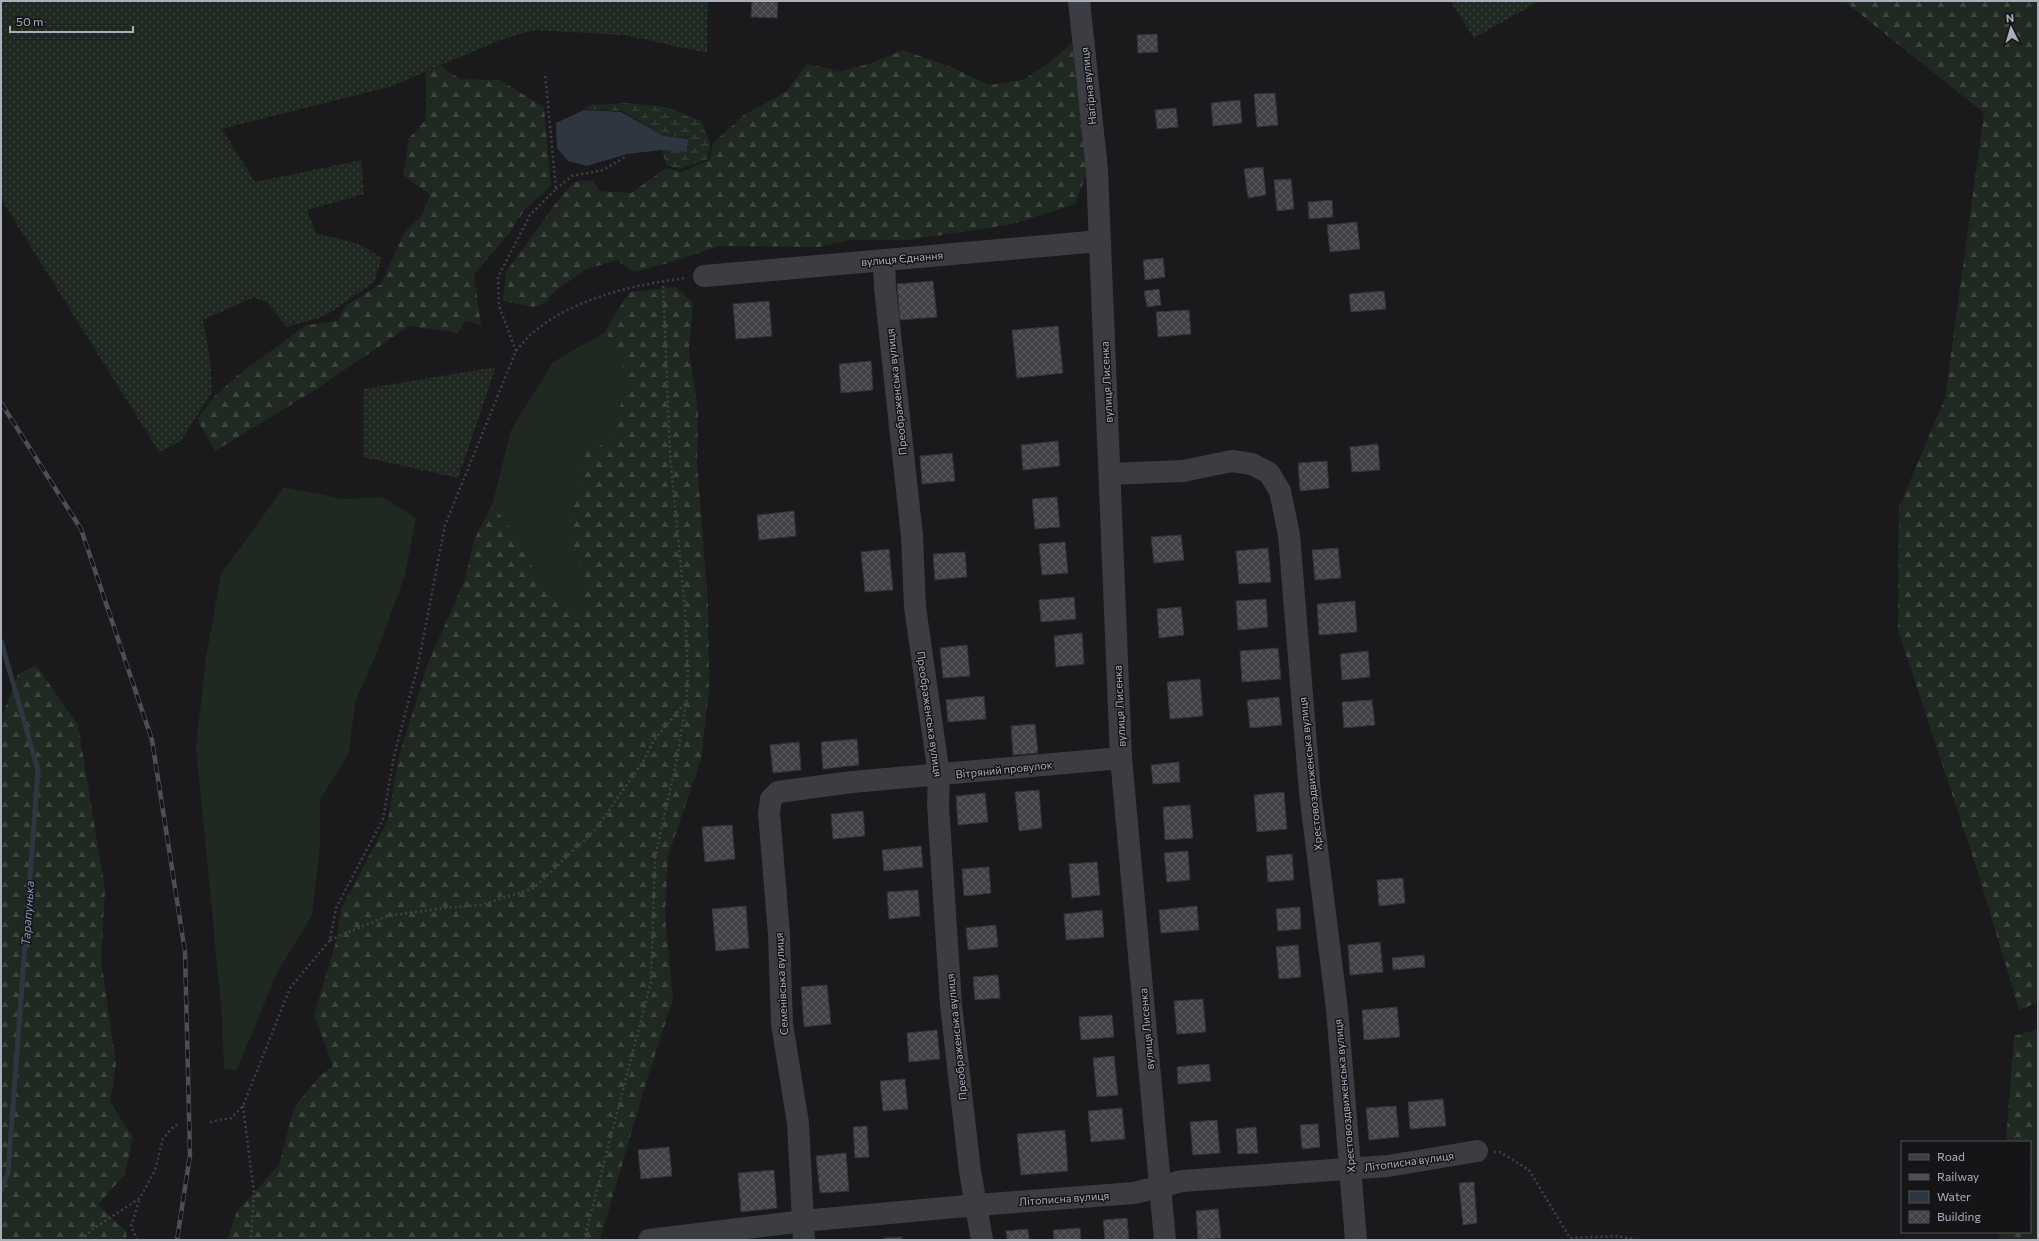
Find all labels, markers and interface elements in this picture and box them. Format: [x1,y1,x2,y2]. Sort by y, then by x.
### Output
scale bar [10,8,133,34]
north arrow [1991,8,2031,48]
text: N [2005,11,2015,24]
text: 50 m [16,14,44,28]
street label: Нагірна вулиця [1077,46,1099,126]
street label: вулиця Єднання [860,248,944,268]
street label: Преображенська вулиця [883,328,909,456]
street label: вулиця Лисенка [1097,341,1115,423]
street label: Преображенська вулиця [915,650,945,778]
street label: вулиця Лисенка [1110,665,1128,747]
street label: Хрестовоздвиженська вулиця [1295,697,1325,851]
street label: Вітряний провулок [955,757,1053,781]
water label: Тарапунька [18,880,36,946]
street label: Семенівська вулиця [772,932,790,1036]
street label: Преображенська вулиця [943,973,969,1101]
street label: вулиця Лисенка [1136,988,1156,1070]
street label: Хрестовоздвиженська вулиця [1331,1019,1357,1173]
legend [1901,1141,2031,1233]
street label: Літописна вулиця [1363,1148,1455,1174]
text: Road [1937,1149,1965,1163]
text: Railway [1937,1169,1979,1183]
street label: Літописна вулиця [1018,1188,1110,1208]
text: Water [1937,1189,1971,1203]
text: Building [1937,1209,1981,1223]

